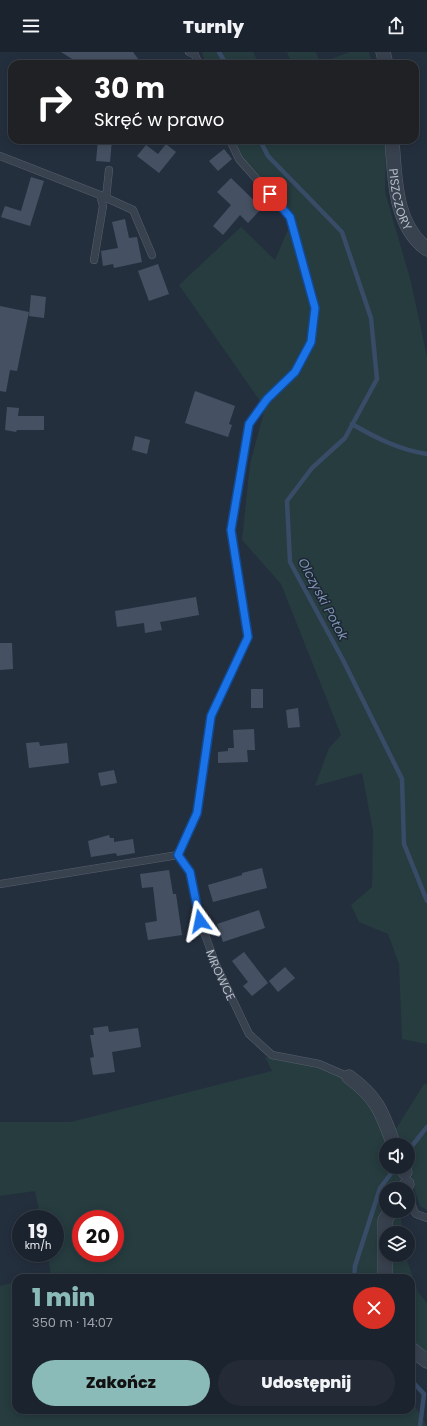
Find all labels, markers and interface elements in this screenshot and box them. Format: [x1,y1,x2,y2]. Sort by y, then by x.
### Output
text: Turnly [183,14,244,39]
icon: menu [20,15,42,37]
icon: share [385,15,407,37]
text: 30 m [94,69,165,108]
icon: right [28,76,80,128]
text: Skręć w prawo [94,107,224,132]
street label: PISZCZORY [386,168,417,233]
pin [253,177,287,211]
icon: arrive [259,183,281,205]
water label: Olczyski Potok [293,554,353,645]
position arrow [179,900,221,942]
street label: MROWCE [203,947,240,1003]
map controls [379,1138,415,1262]
button: sound [379,1138,415,1174]
button: search [379,1182,415,1218]
speed limit sign: 20 [72,1210,124,1262]
text: 19 [28,1217,48,1245]
button: layers [379,1226,415,1262]
text: km/h [25,1238,51,1253]
text: 1 min [32,1281,95,1314]
button: close [353,1287,395,1329]
text: 350 m · 14:07 [32,1313,113,1332]
button: Zakończ [32,1360,210,1406]
button: Udostępnij [218,1360,395,1406]

